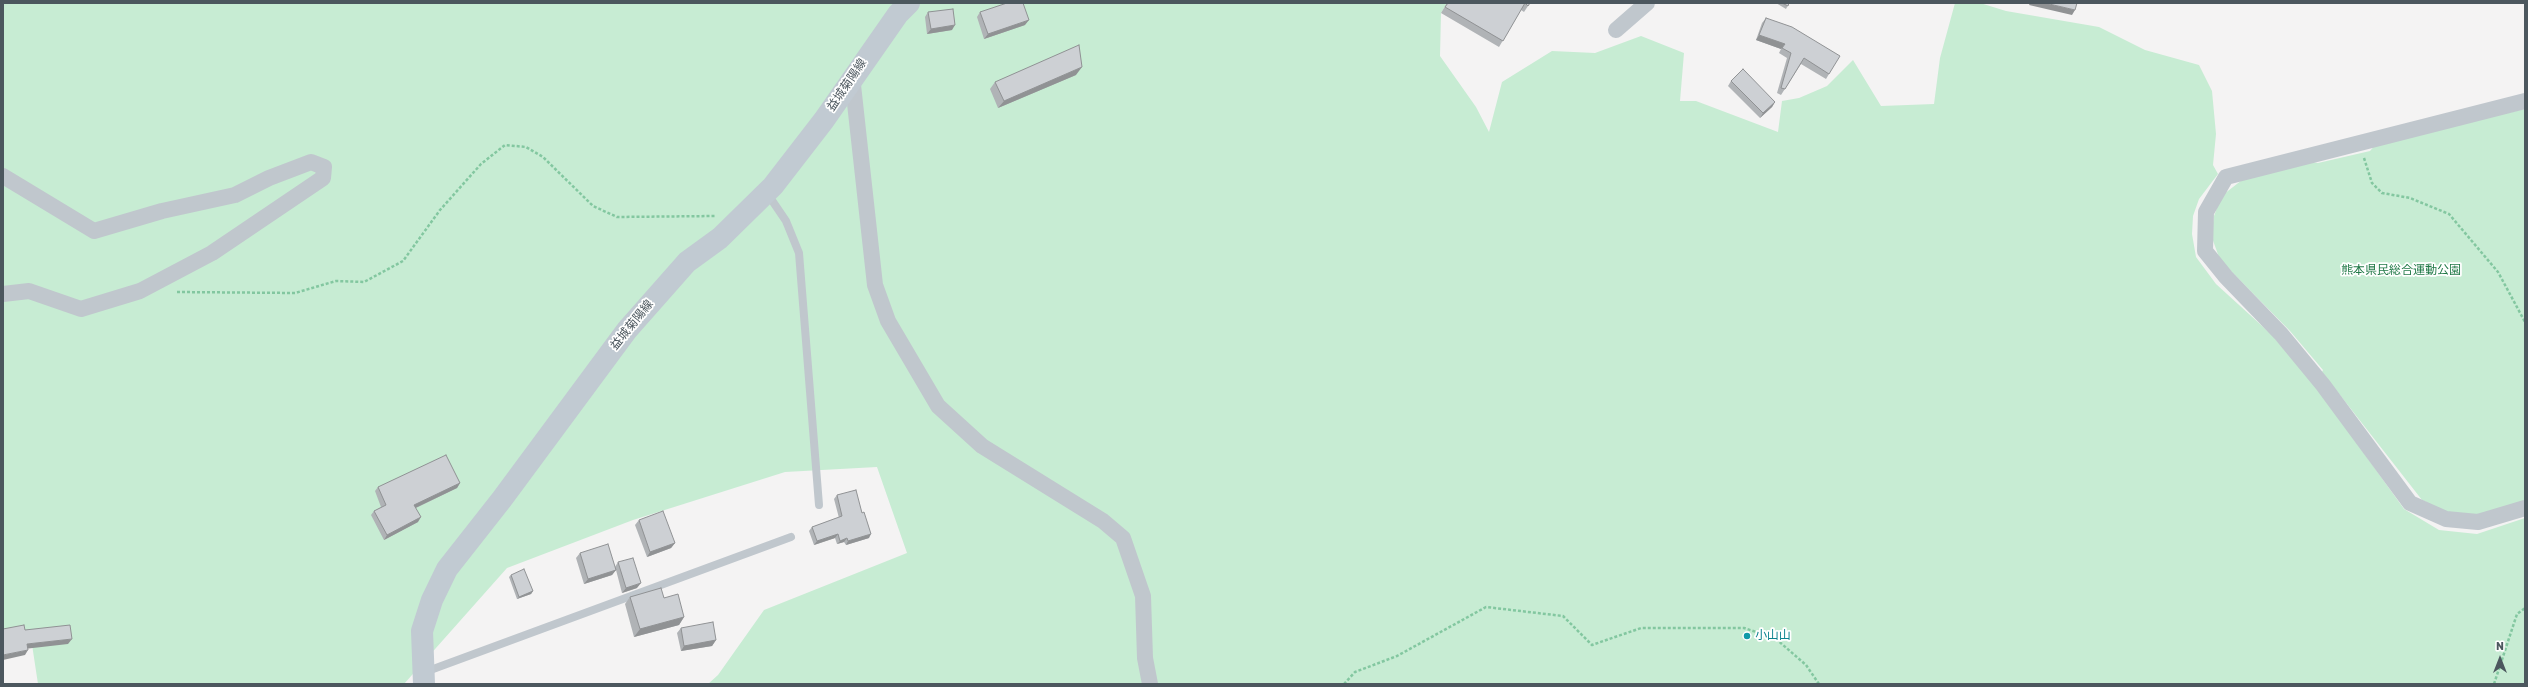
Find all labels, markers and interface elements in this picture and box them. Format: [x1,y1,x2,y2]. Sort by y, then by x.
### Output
street label: 益城菊陽線 [824,56,870,114]
park label: 熊本県民総合運動公園 [2341,264,2461,278]
street label: 益城菊陽線 [608,297,656,353]
place label: 小山山 [1755,629,1791,643]
marker: 小山山 [1742,631,1752,641]
north arrow [2480,639,2520,679]
text: N [2496,640,2504,653]

